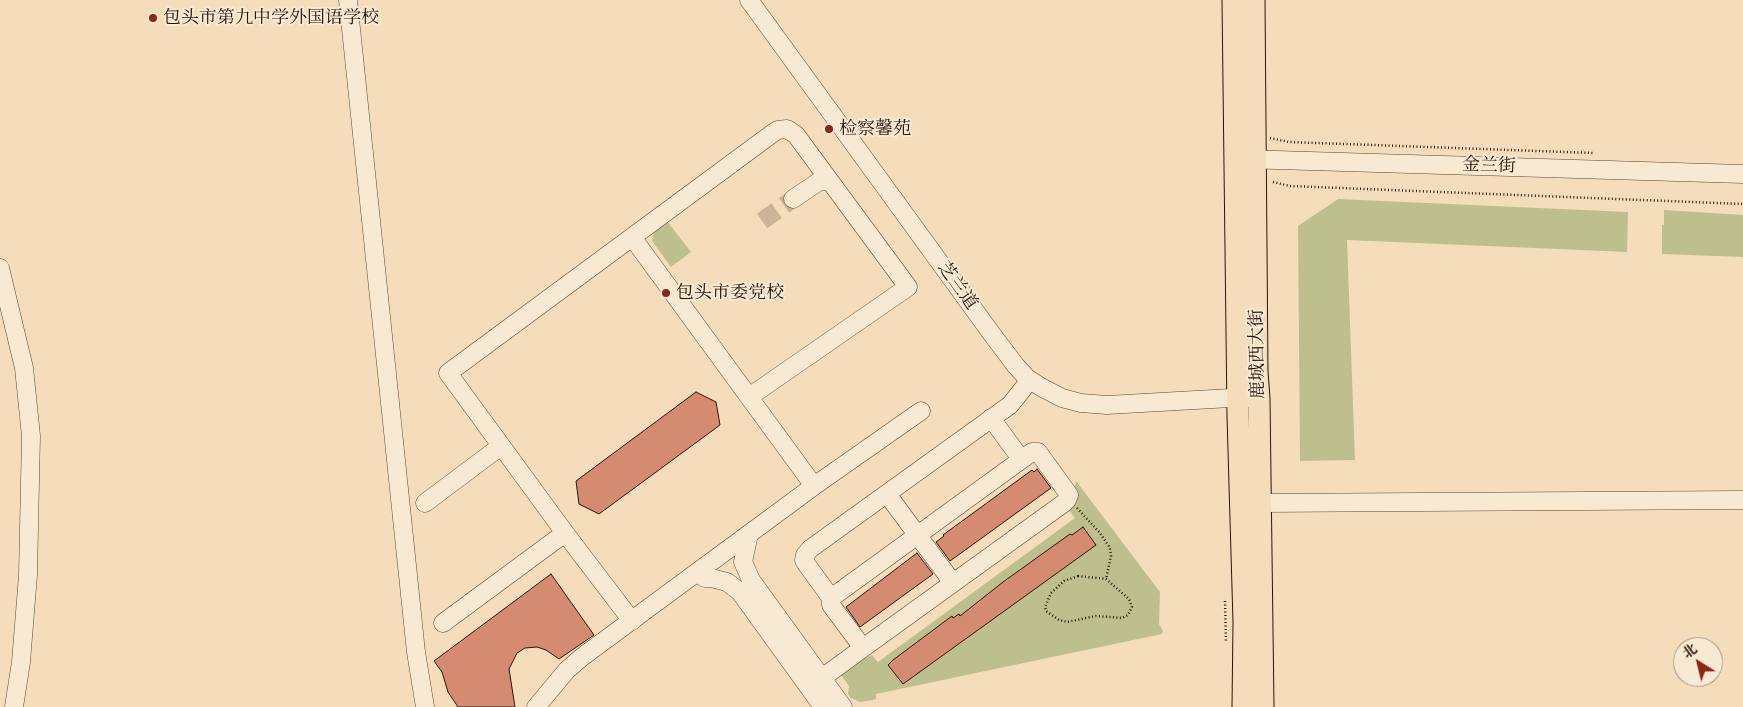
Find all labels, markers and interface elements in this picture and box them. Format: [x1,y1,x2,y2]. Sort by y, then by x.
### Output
place label: 包头市第九中学外国语学校 [163,7,379,29]
marker: 包头市第九中学外国语学校 [147,12,159,24]
place label: 检察馨苑 [839,118,911,140]
marker: 检察馨苑 [823,123,835,135]
street label: 金兰街 [1462,154,1516,178]
street label: 芝兰道 [932,258,982,314]
place label: 包头市委党校 [676,282,784,304]
marker: 包头市委党校 [660,287,672,299]
street label: 鹿城西大街 [1246,309,1270,399]
north arrow [1673,637,1723,687]
text: 北 [1678,638,1701,663]

